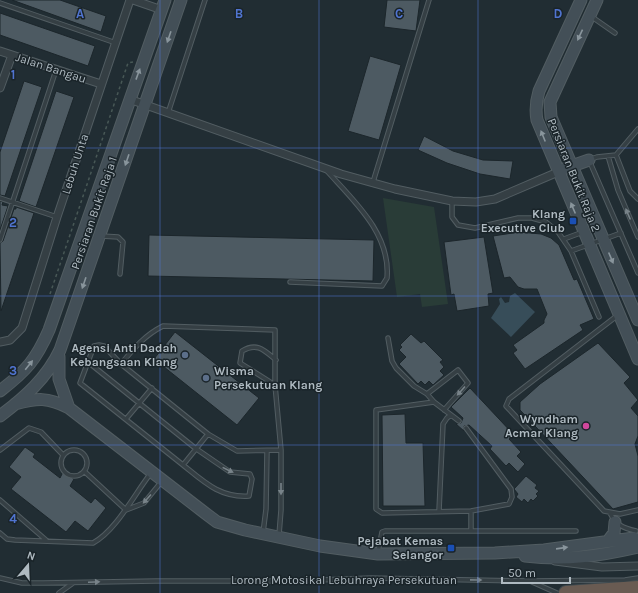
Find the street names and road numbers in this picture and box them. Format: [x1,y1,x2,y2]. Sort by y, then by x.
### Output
street label: Jalan Bangau [14,50,88,86]
street label: Persiaran Bukit Raja 2 [545,116,603,234]
street label: Lebuh Unta [59,132,91,196]
street label: Persiaran Bukit Raja 1 [68,155,120,271]
street label: Lorong Motosikal Lebuhraya Persekutuan [231,573,457,587]

